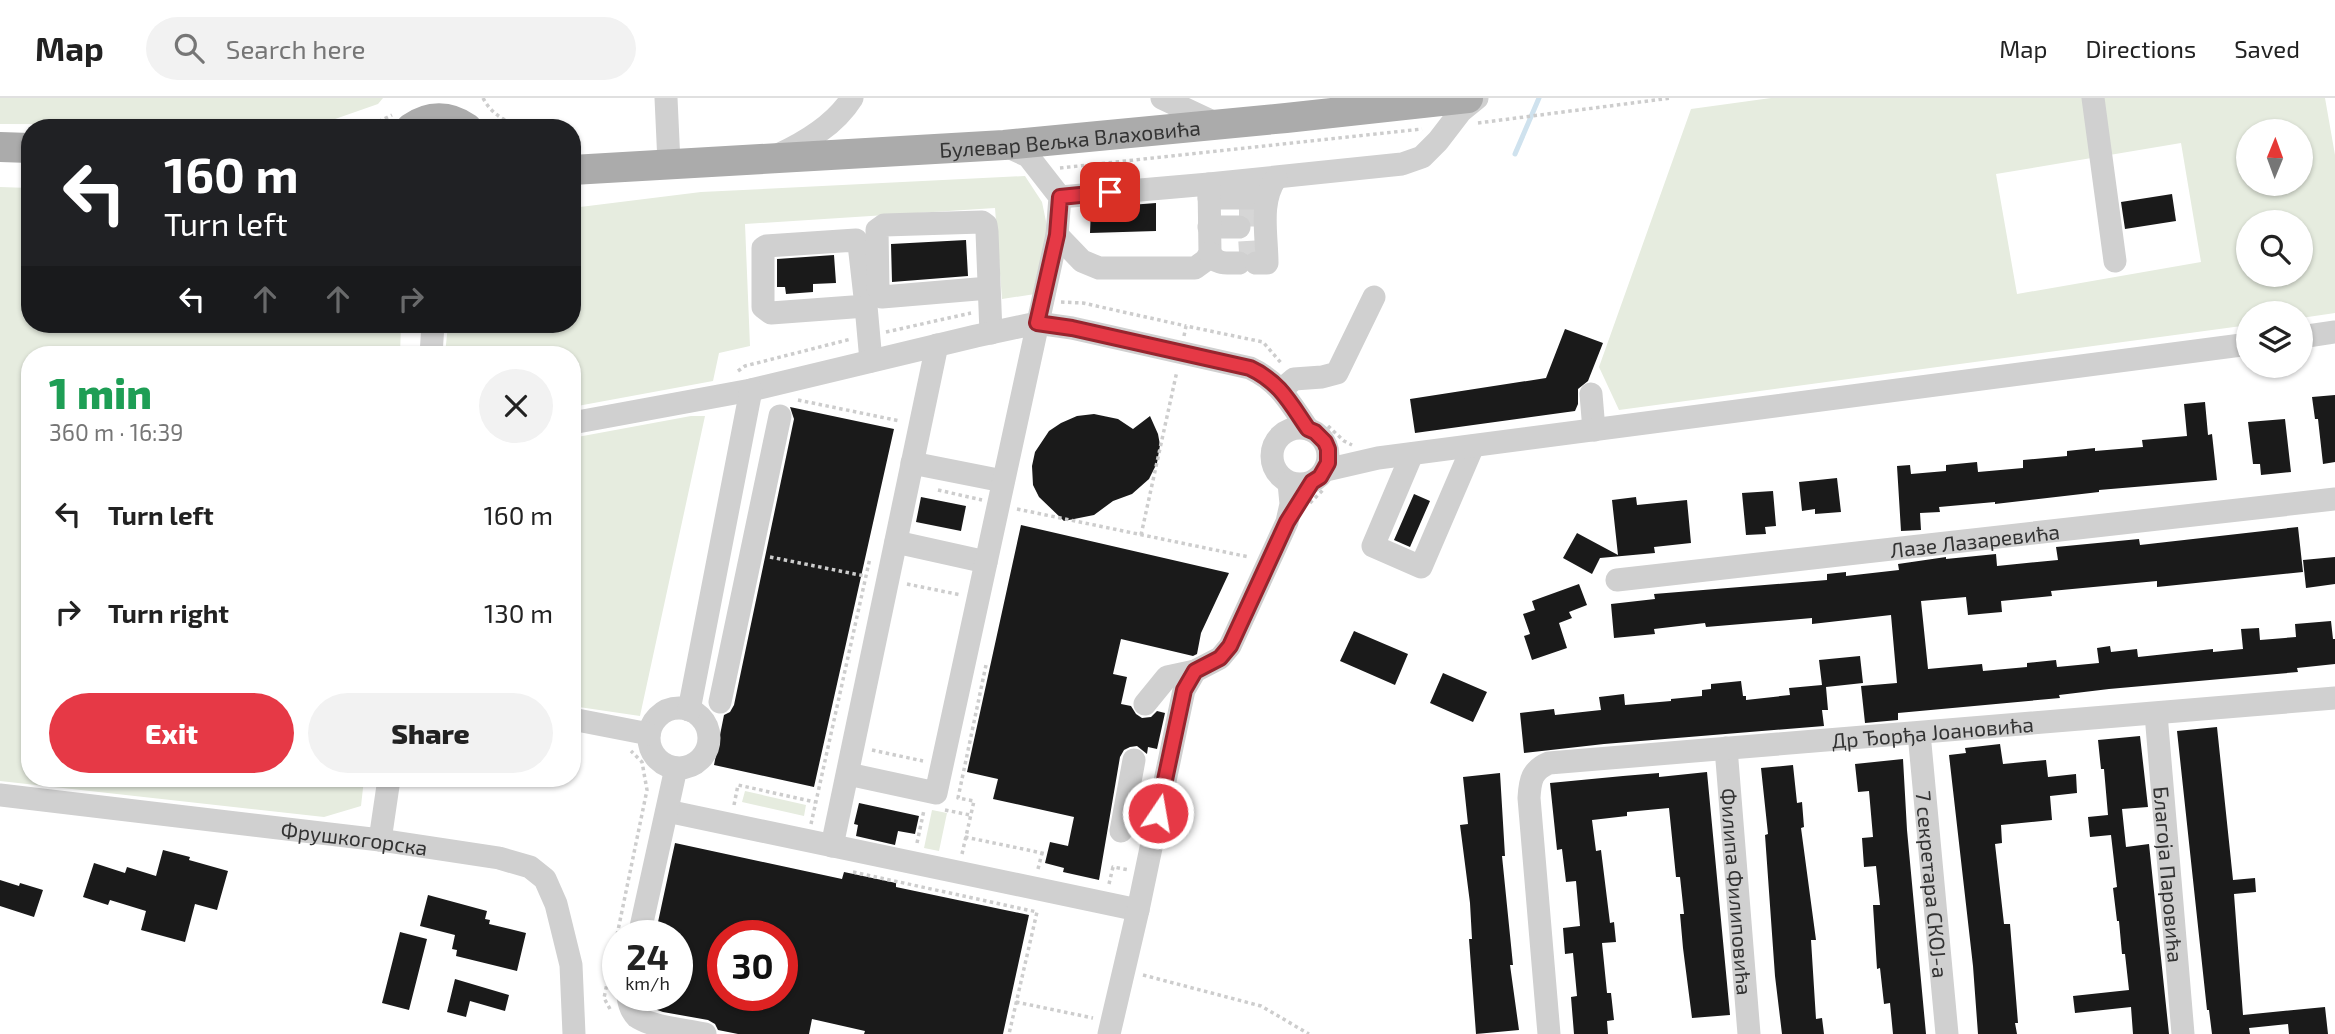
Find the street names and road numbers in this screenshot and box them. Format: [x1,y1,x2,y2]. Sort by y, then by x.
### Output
street label: Булевар Вељка Влаховића [939,114,1202,162]
street label: Лазе Лазаревића [1889,518,2061,562]
street label: Др Ђорђа Јоановића [1830,710,2034,752]
street label: Благоја Паровића [2150,785,2189,964]
street label: Филипа Филиповића [1717,787,1758,996]
street label: 7 секретара СКОЈ-а [1912,790,1954,979]
street label: Фрушкогорска [280,816,430,860]

